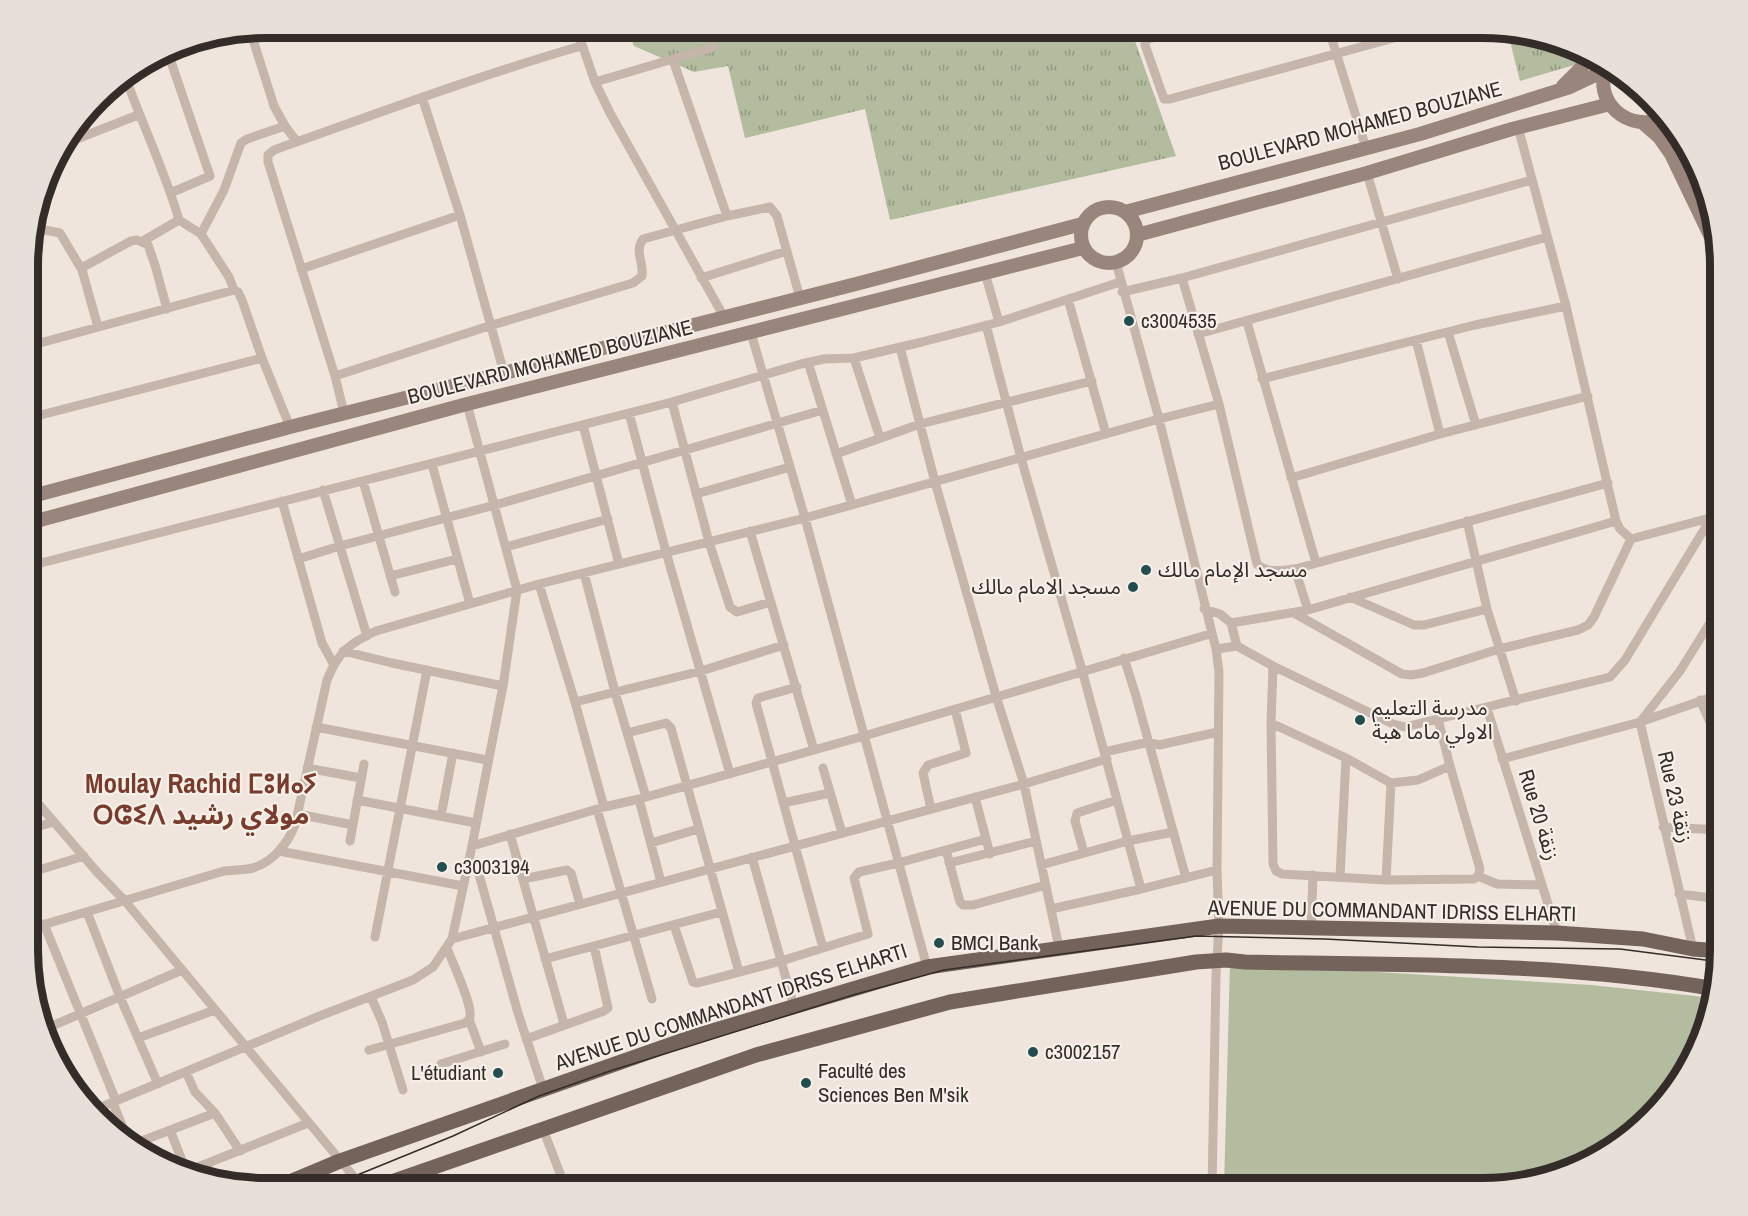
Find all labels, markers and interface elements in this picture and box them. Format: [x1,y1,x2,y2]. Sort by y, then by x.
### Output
street label: BOULEVARD MOHAMED BOUZIANE [1215,74,1505,177]
place label: c3004535 [1141,306,1217,335]
street label: BOULEVARD MOHAMED BOUZIANE [404,312,695,411]
marker: c3004535 [1122,314,1136,328]
place label: مسجد الإمام مالك [1158,555,1307,586]
marker: مسجد الإمام مالك [1139,563,1153,577]
place label: مسجد الامام مالك [972,572,1121,603]
marker: مسجد الامام مالك [1126,580,1140,594]
place label: مدرسة التعليم الاولي ماما هبة [1372,693,1493,748]
marker: مدرسة التعليم الاولي ماما هبة [1353,713,1367,727]
street label: Rue 23 زنقة [1651,748,1700,846]
district label: Moulay Rachid ⵎⵓⵍⴰⵢ ⵔⵛⵉⴷ مولاي رشيد [85,765,317,836]
street label: Rue 20 زنقة [1512,766,1567,864]
place label: c3003194 [454,852,530,881]
marker: c3003194 [435,860,449,874]
street label: AVENUE DU COMMANDANT IDRISS ELHARTI [1207,893,1576,928]
place label: BMCI Bank [951,928,1038,957]
street label: AVENUE DU COMMANDANT IDRISS ELHARTI [550,936,911,1078]
marker: BMCI Bank [932,936,946,950]
place label: c3002157 [1045,1037,1121,1066]
marker: c3002157 [1026,1045,1040,1059]
place label: Faculté des Sciences Ben M'sik [818,1056,969,1109]
place label: L'étudiant [411,1058,486,1087]
marker: L'étudiant [491,1066,505,1080]
marker: Faculté des Sciences Ben M'sik [799,1076,813,1090]

